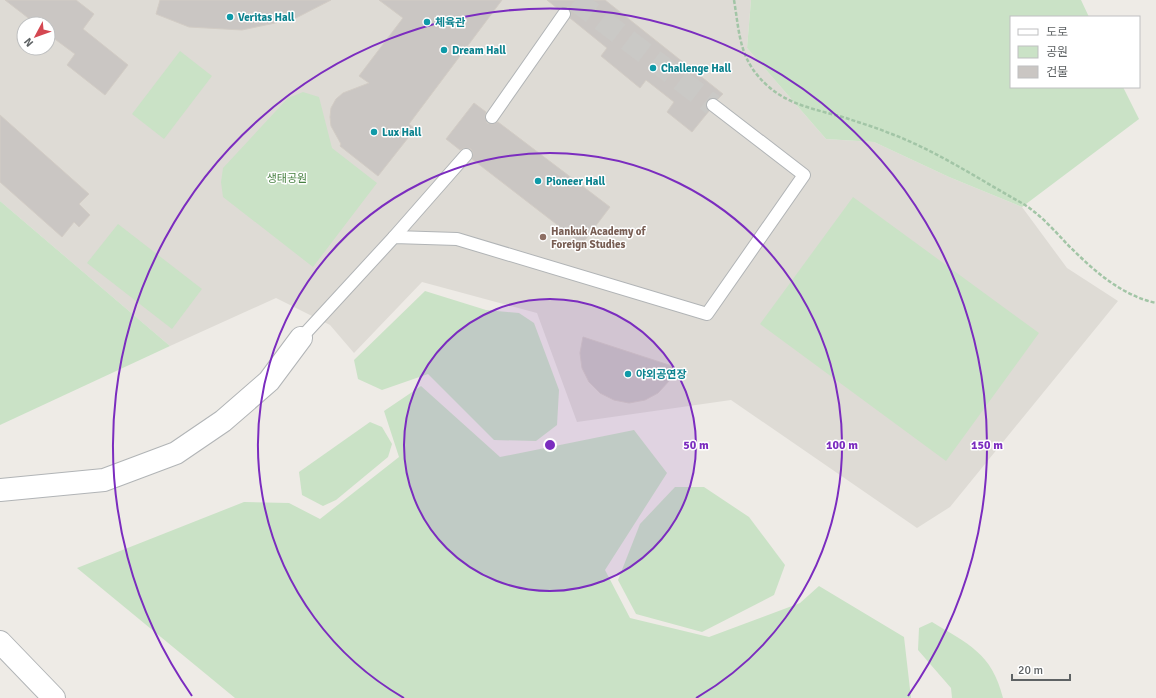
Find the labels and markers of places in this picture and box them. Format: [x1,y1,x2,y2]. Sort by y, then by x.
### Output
place label: Veritas Hall [238,11,295,24]
marker: Veritas Hall [225,12,235,22]
place label: 체육관 [435,16,465,29]
marker: 체육관 [422,17,432,27]
place label: Dream Hall [452,44,506,57]
marker: Dream Hall [439,45,449,55]
place label: Challenge Hall [661,62,732,75]
marker: Challenge Hall [648,63,658,73]
place label: Lux Hall [382,126,422,139]
marker: Lux Hall [369,127,379,137]
place label: Pioneer Hall [546,175,606,188]
marker: Pioneer Hall [533,176,543,186]
place label: Hankuk Academy of Foreign Studies [551,225,647,251]
marker: Hankuk Academy of Foreign Studies [538,232,548,242]
place label: 야외공연장 [636,368,687,381]
marker: 야외공연장 [623,369,633,379]
centre of rings [543,438,557,452]

